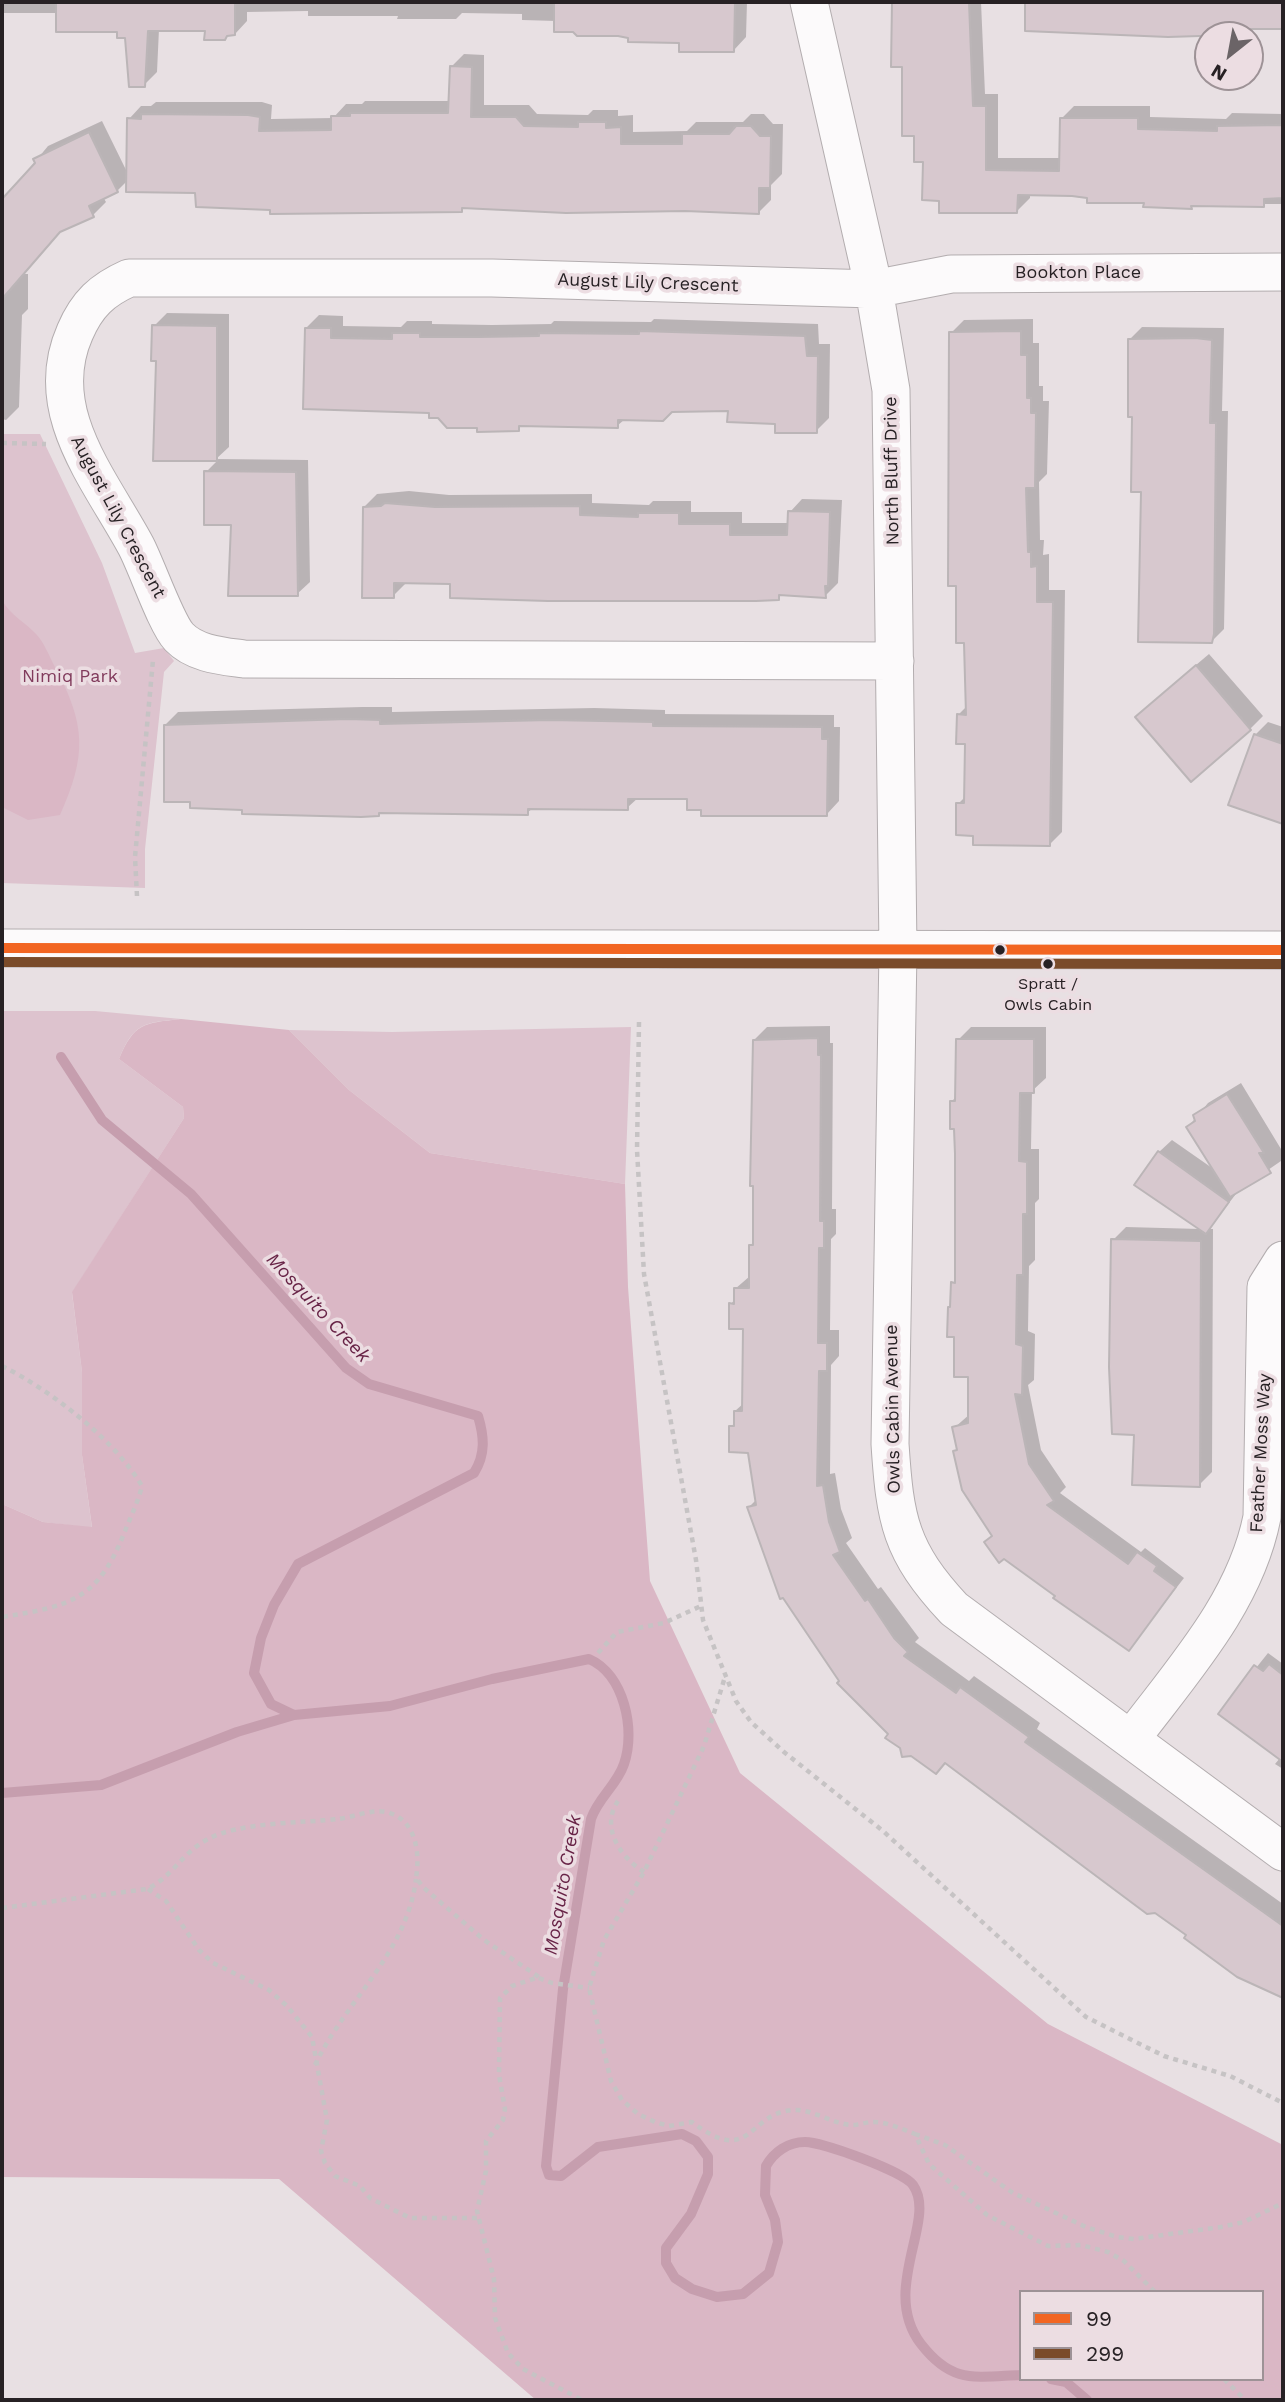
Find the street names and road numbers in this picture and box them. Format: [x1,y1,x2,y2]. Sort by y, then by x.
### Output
street label: Bookton Place [1015,262,1141,284]
street label: August Lily Crescent [557,269,739,297]
street label: North Bluff Drive [880,396,904,546]
street label: August Lily Crescent [66,432,170,602]
street label: Owls Cabin Avenue [881,1324,905,1494]
street label: Feather Moss Way [1246,1373,1276,1533]

